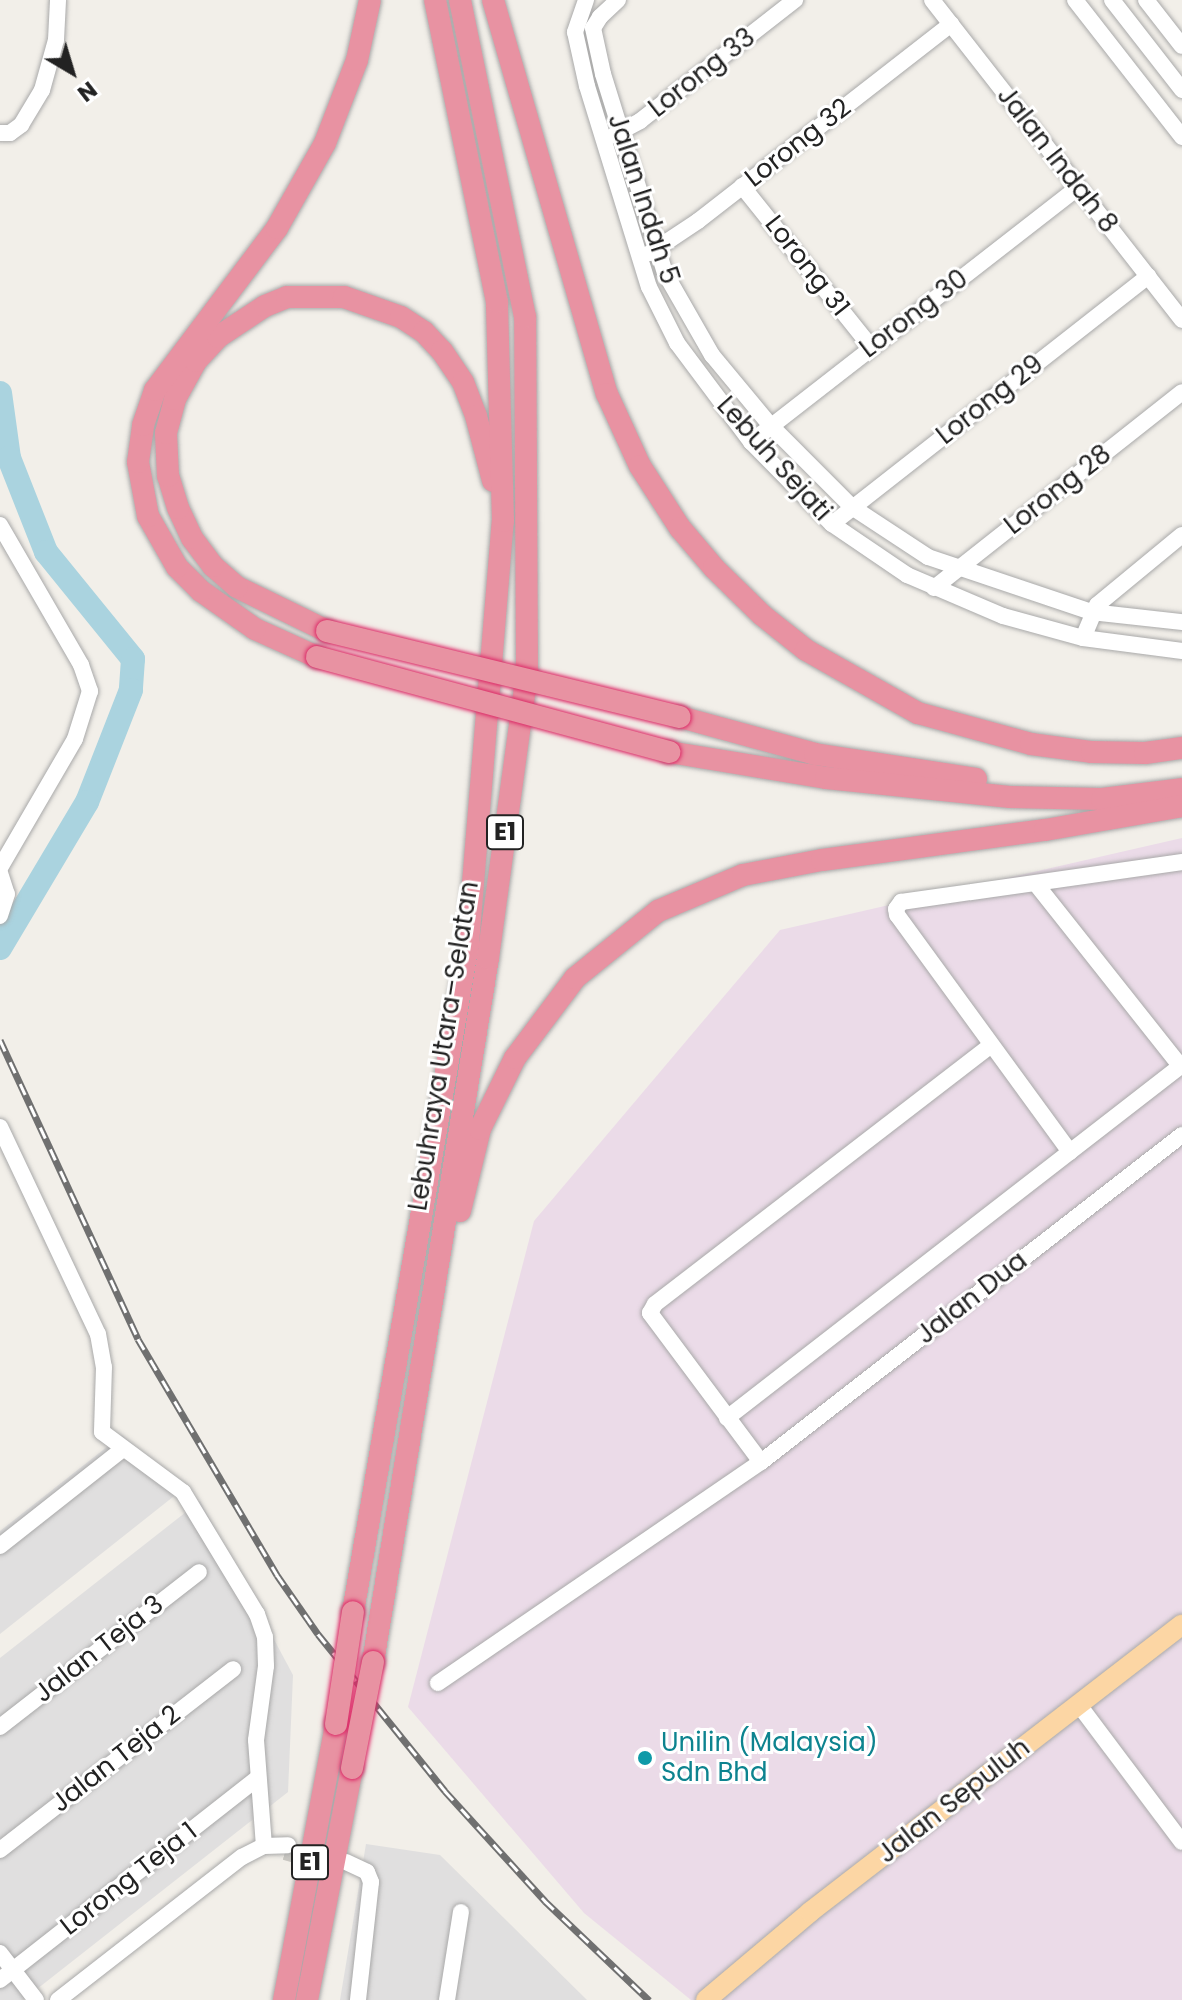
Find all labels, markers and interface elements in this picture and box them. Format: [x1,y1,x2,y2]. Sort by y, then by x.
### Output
street label: Lorong 33 [643,22,761,124]
north arrow [32,32,112,112]
text: N [71,74,103,109]
street label: Jalan Indah 8 [990,81,1124,239]
street label: Lorong 32 [739,92,857,194]
street label: Jalan Indah 5 [601,110,685,288]
street label: Lorong 31 [758,210,856,322]
street label: Lorong 30 [854,263,974,365]
street label: Lorong 29 [930,349,1050,451]
street label: Lebuh Sejati [710,390,838,528]
street label: Lorong 28 [998,439,1118,541]
road number: E1 [485,812,525,852]
street label: Lebuhraya Utara–Selatan [403,879,485,1213]
street label: Jalan Dua [911,1245,1033,1351]
street label: Jalan Teja 3 [28,1589,170,1709]
street label: Jalan Teja 2 [45,1699,187,1819]
place label: Unilin (Malaysia) Sdn Bhd [661,1727,878,1788]
street label: Jalan Sepuluh [872,1732,1036,1870]
marker: Unilin (Malaysia) Sdn Bhd [636,1749,654,1767]
street label: Lorong Teja 1 [54,1816,204,1942]
road number: E1 [290,1842,330,1882]

